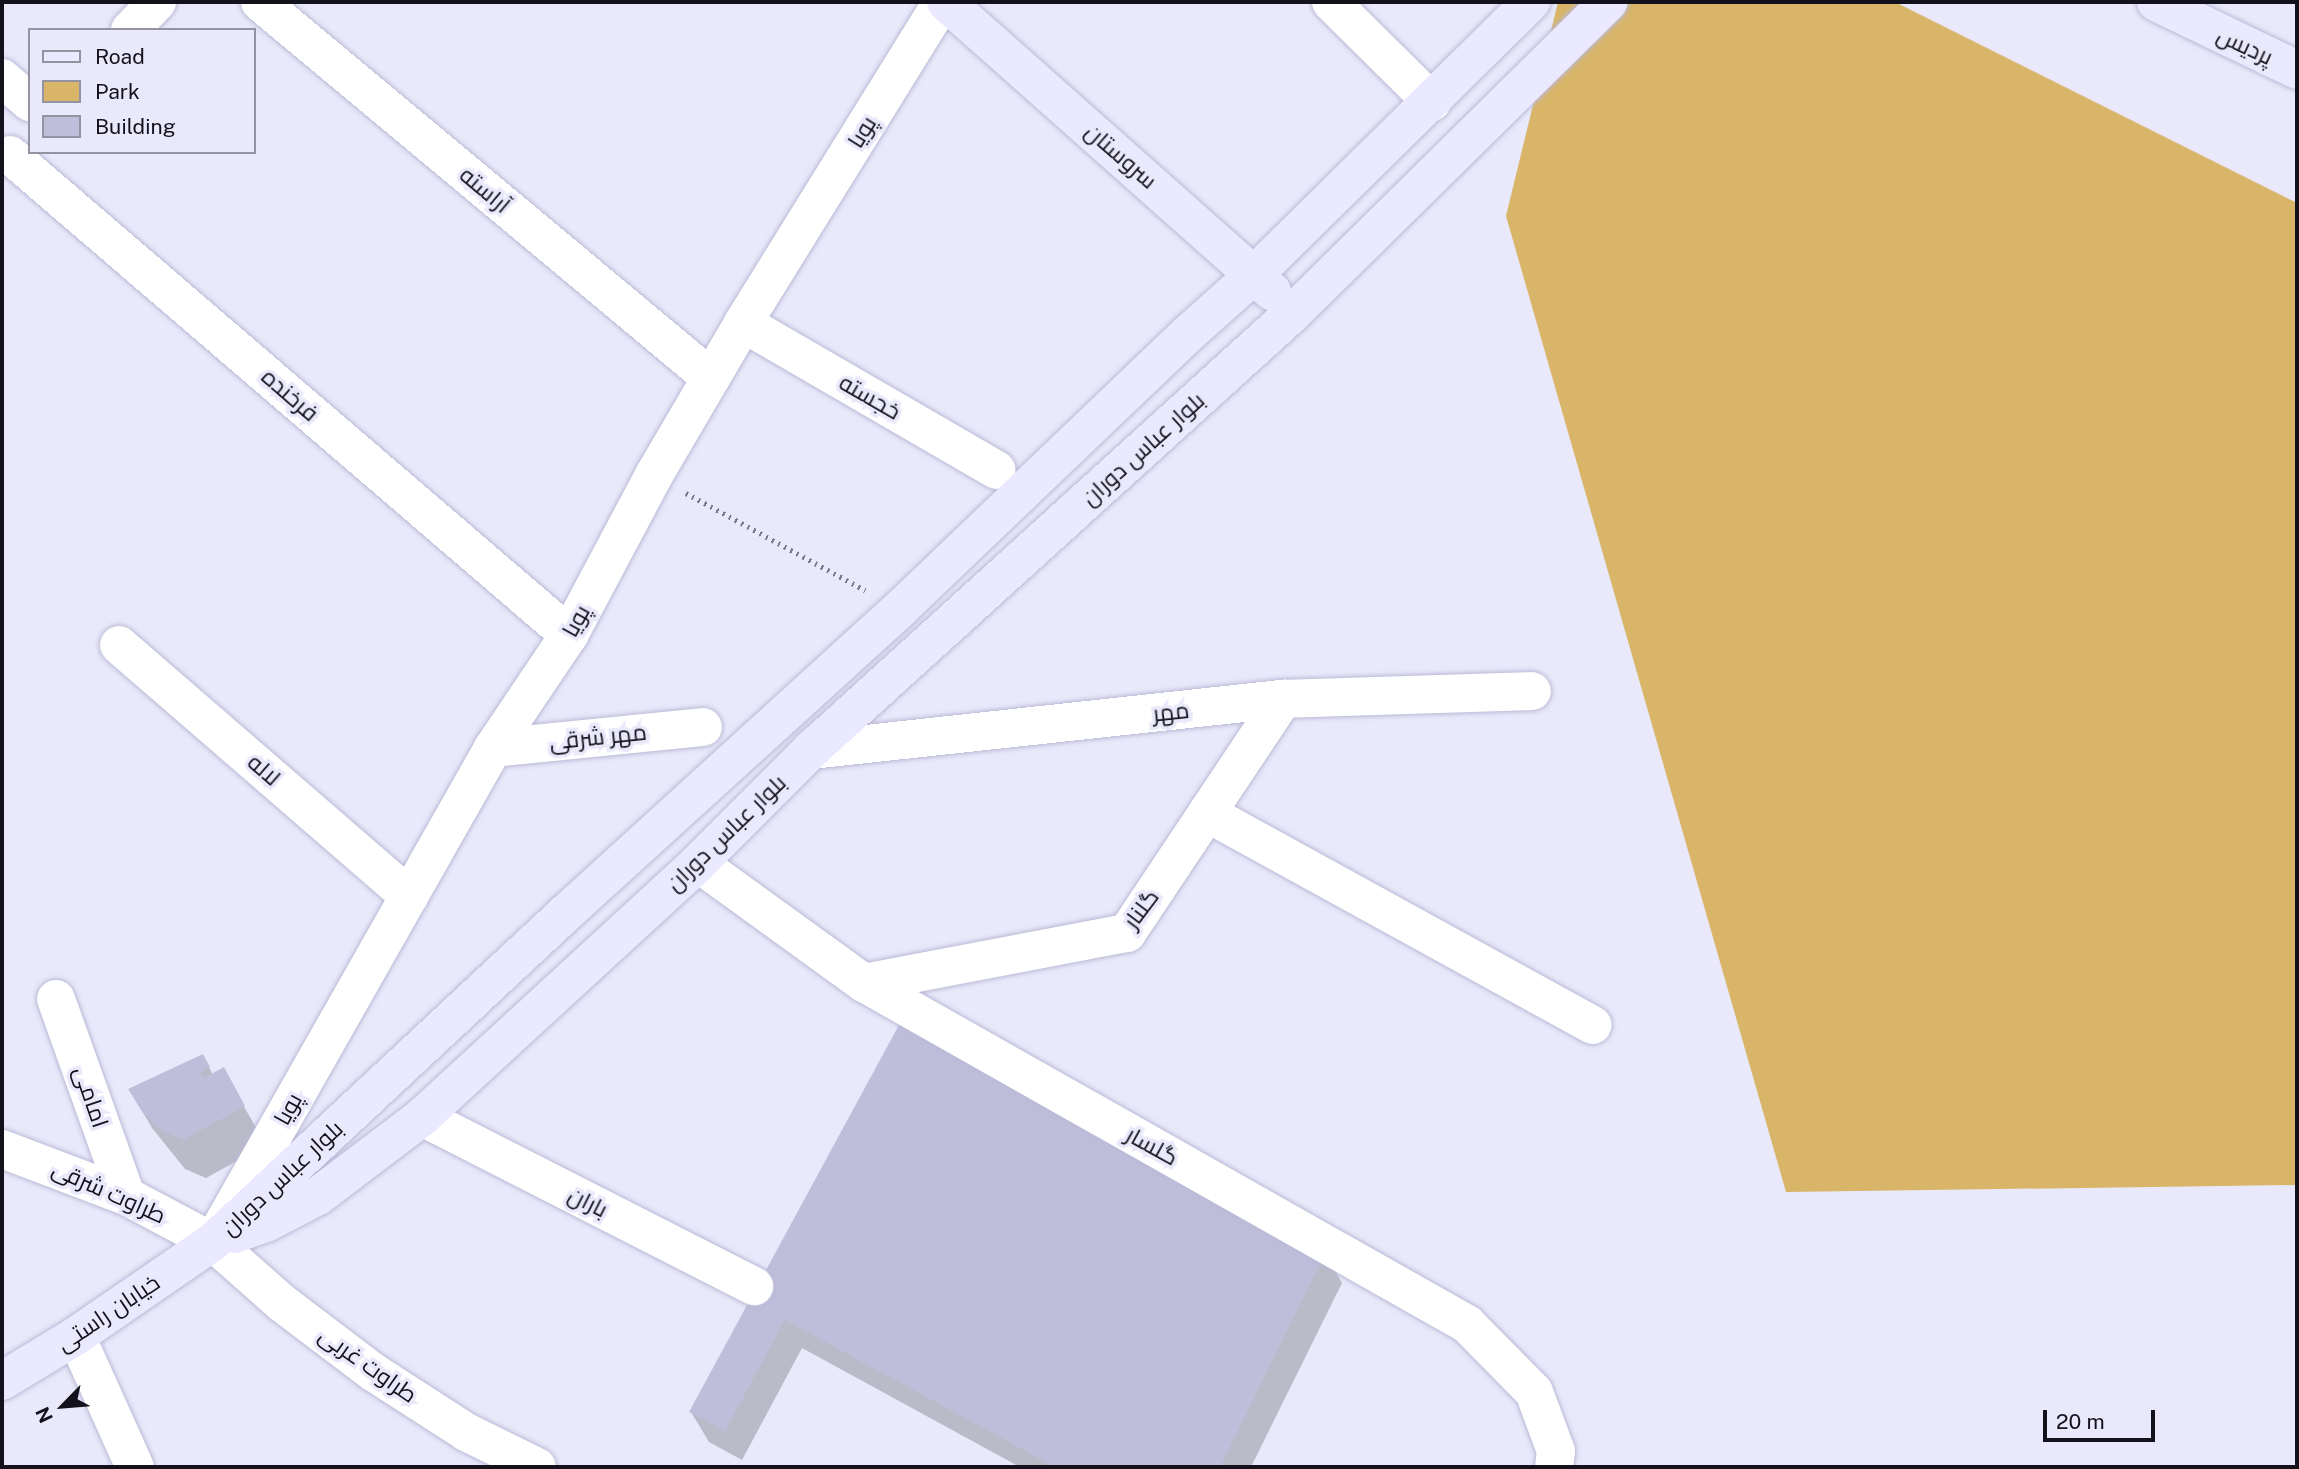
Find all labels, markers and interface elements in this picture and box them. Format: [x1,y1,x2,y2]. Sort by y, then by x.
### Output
street label: پردیس [2212,21,2278,71]
legend [28,28,256,154]
text: Road [95,44,145,69]
text: Park [95,79,140,104]
street label: پویا [842,111,882,153]
text: Building [95,114,176,139]
street label: سروستان [1080,117,1162,195]
street label: آراسته [454,161,516,219]
street label: فرخنده [256,363,324,427]
street label: خجسته [834,368,906,426]
street label: بلوار عباس دوران [1076,387,1210,511]
street label: پویا [556,600,596,642]
street label: مهر [1151,696,1191,728]
street label: مهر شرقی [548,718,648,756]
street label: لاله [242,748,286,792]
street label: بلوار عباس دوران [660,769,792,897]
street label: گلنار [1117,884,1165,934]
street label: امامی [68,1063,114,1131]
street label: پویا [268,1088,308,1130]
street label: بلوار عباس دوران [215,1115,349,1241]
street label: گلسار [1121,1121,1183,1171]
street label: طراوت شرقی [48,1155,170,1229]
street label: باران [564,1181,612,1223]
street label: خیابان راستی [51,1268,165,1358]
street label: طراوت غربی [314,1321,422,1409]
north arrow [28,1371,98,1441]
scale bar [2047,1396,2159,1440]
text: N [31,1403,57,1426]
text: 20 m [2056,1409,2105,1434]

